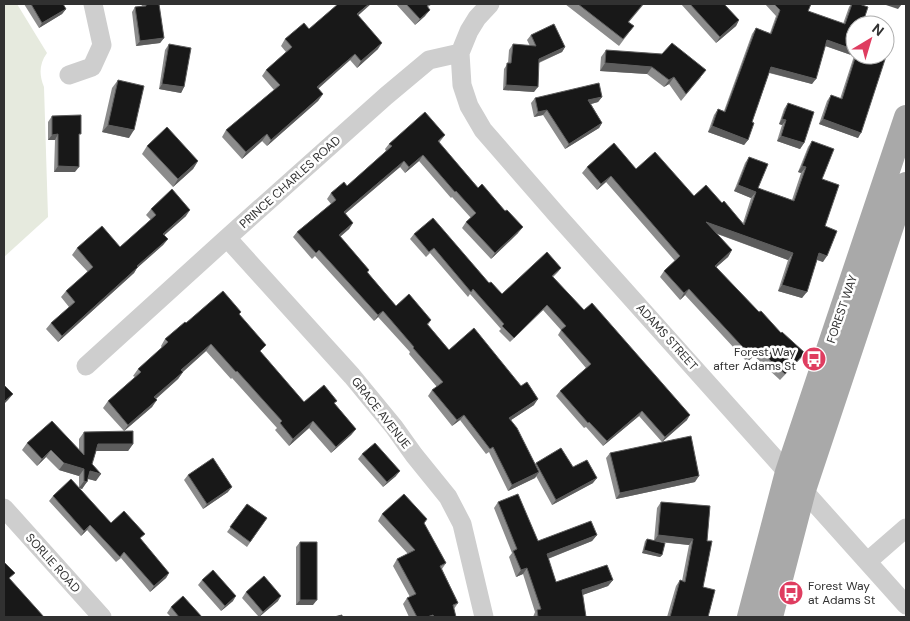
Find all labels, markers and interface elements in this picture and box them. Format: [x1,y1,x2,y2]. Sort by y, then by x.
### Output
north arrow [845,15,895,65]
text: N [868,20,888,40]
street label: PRINCE CHARLES ROAD [236,132,344,232]
street label: FOREST WAY [823,273,861,345]
street label: ADAMS STREET [633,300,701,374]
place label: Forest Way after Adams St [713,344,796,374]
bus stop icon: Forest Way after Adams St [801,346,827,372]
street label: GRACE AVENUE [348,374,414,452]
street label: SORLIE ROAD [22,530,84,596]
place label: Forest Way at Adams St [808,578,876,608]
bus stop icon: Forest Way at Adams St [778,580,804,606]

